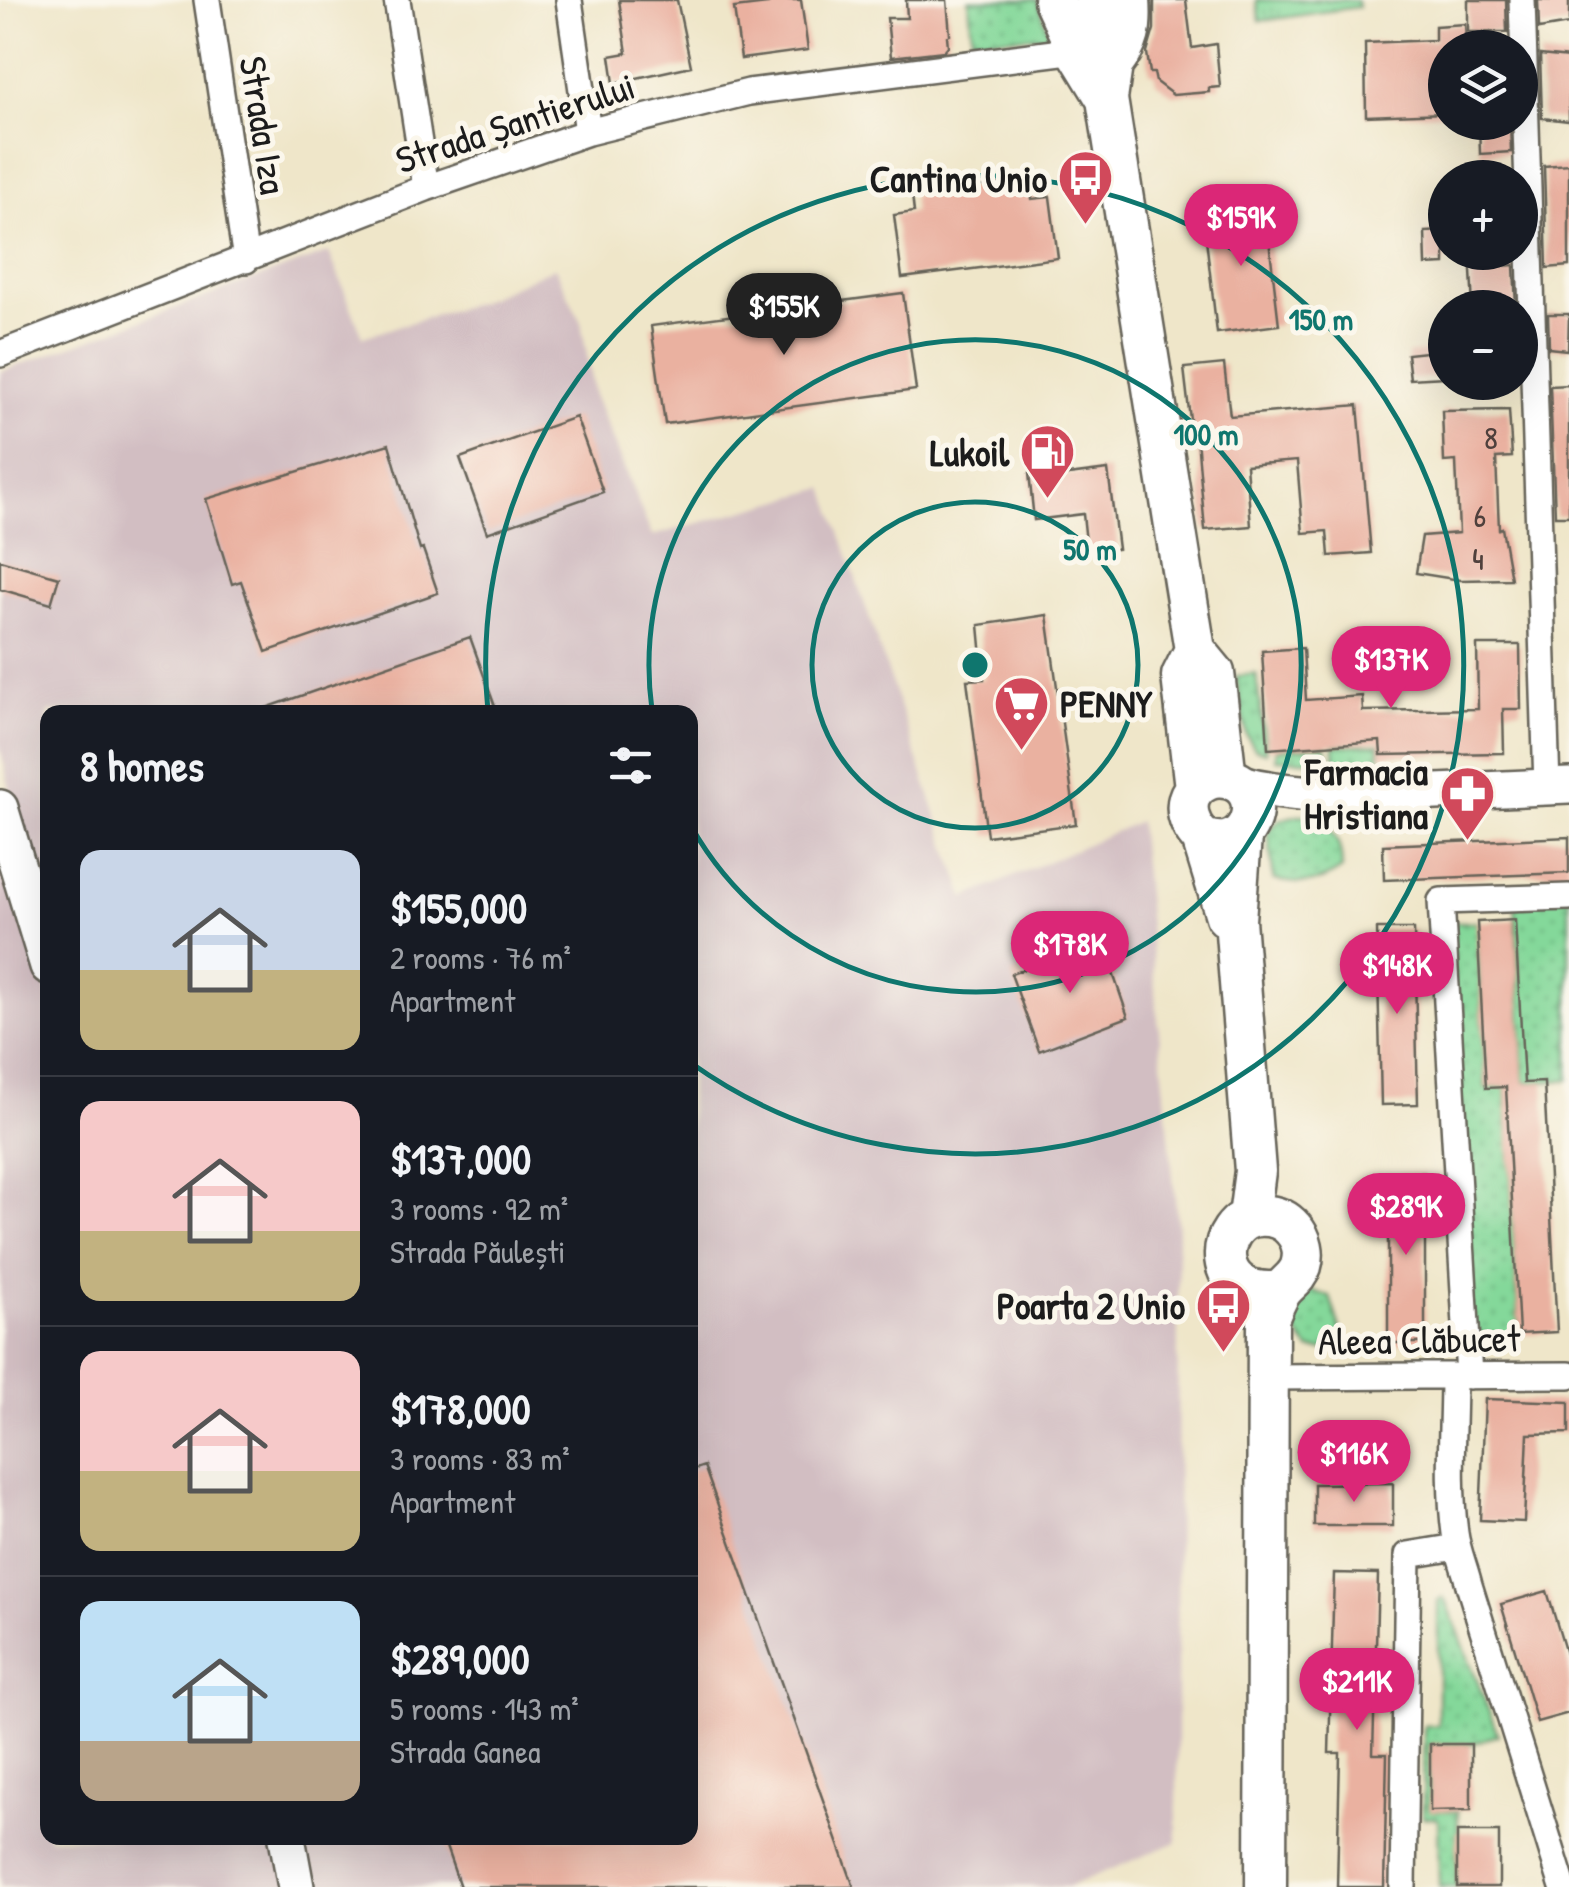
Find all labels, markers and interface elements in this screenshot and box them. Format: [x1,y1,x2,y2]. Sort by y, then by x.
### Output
map controls [1428,30,1538,400]
button: layers [1428,30,1538,140]
street label: Strada Iza [227,52,301,198]
street label: Strada Șantierului [389,59,641,185]
bus stop icon: Cantina Unio [1056,148,1116,227]
place label: Cantina Unio [870,152,1048,204]
button: + [1428,160,1538,270]
pin: $159K [1171,184,1311,269]
text: $159K [1206,195,1276,238]
pin: $155K [714,273,854,358]
text: $155K [748,284,820,327]
button: − [1428,290,1538,400]
text: 150 m [1289,299,1353,339]
text: 100 m [1173,414,1239,454]
house number: 8 [1484,416,1498,459]
fuel station icon: Lukoil [1018,422,1078,501]
place label: Lukoil [930,426,1010,478]
house number: 6 [1474,494,1486,537]
text: 50 m [1063,529,1117,569]
house number: 4 [1472,537,1484,580]
pin: $137K [1321,626,1461,711]
text: $137K [1354,637,1428,680]
centre of rings [957,647,993,683]
supermarket icon: PENNY [991,673,1051,752]
place label: PENNY [1060,677,1153,729]
text: 8 homes [80,737,204,794]
icon: filters [603,738,658,793]
place label: Farmacia Hristiana [1304,745,1428,841]
pharmacy icon: Farmacia Hristiana [1437,763,1497,842]
text: $155,000 [390,879,527,936]
icon: home [160,890,280,1010]
pin: $178K [1000,911,1140,996]
text: $178K [1033,922,1107,965]
pin: $148K [1327,932,1467,1017]
text: 2 rooms · 76 m² [390,936,571,979]
text: $148K [1362,943,1432,986]
text: Apartment [390,979,515,1022]
text: $137,000 [390,1130,531,1187]
icon: home [160,1141,280,1261]
pin: $289K [1336,1173,1476,1258]
text: $289K [1369,1184,1443,1227]
text: 3 rooms · 92 m² [390,1187,568,1230]
text: Strada Păulești [390,1230,565,1273]
bus stop icon: Poarta 2 Unio [1194,1275,1254,1354]
place label: Poarta 2 Unio [997,1279,1186,1331]
street label: Aleea Clăbucet [1317,1311,1521,1367]
text: $178,000 [390,1380,530,1437]
icon: home [160,1391,280,1511]
pin: $116K [1284,1420,1424,1505]
text: $116K [1320,1431,1388,1474]
text: 3 rooms · 83 m² [390,1437,570,1480]
text: Apartment [390,1480,515,1523]
text: $289,000 [390,1630,529,1687]
icon: home [160,1641,280,1761]
pin: $211K [1287,1648,1427,1733]
text: $211K [1321,1659,1393,1702]
text: 5 rooms · 143 m² [390,1687,579,1730]
text: Strada Ganea [390,1730,541,1773]

